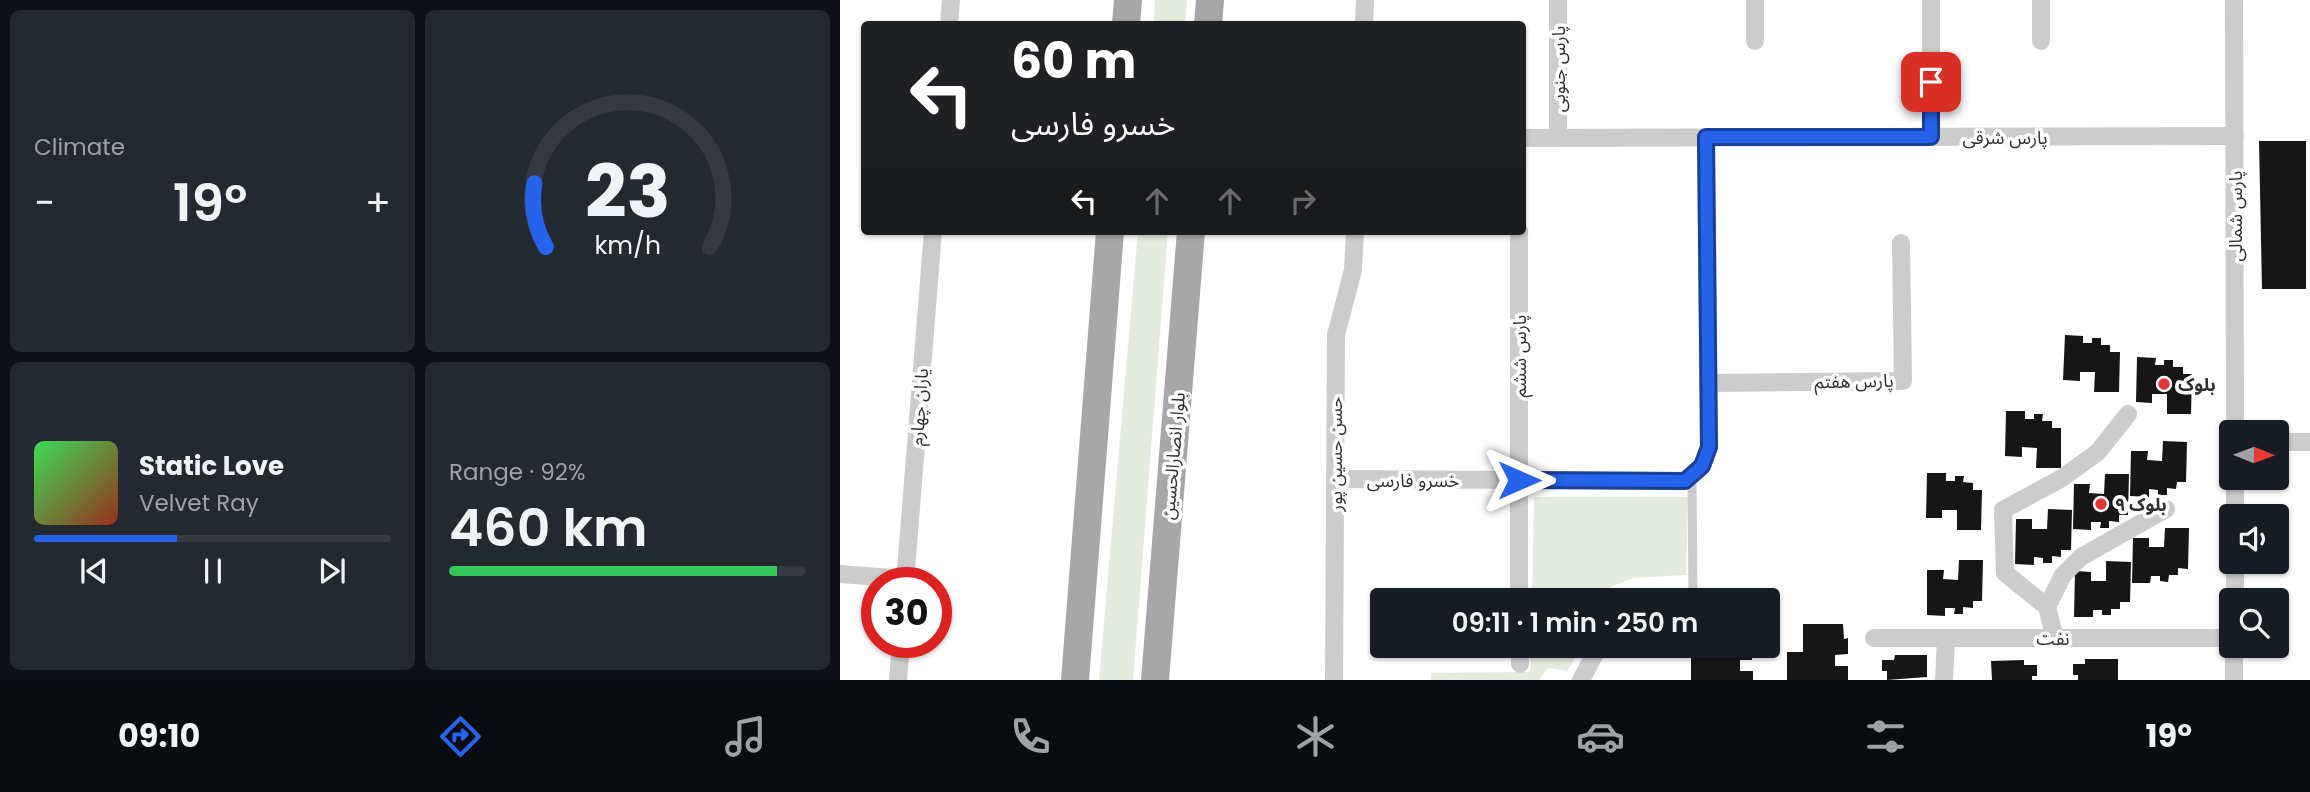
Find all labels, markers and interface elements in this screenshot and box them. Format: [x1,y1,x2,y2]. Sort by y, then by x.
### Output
street label: پارس جنوبی [1546,26,1571,112]
text: 60 m [1011,27,1136,95]
icon: left [896,49,987,140]
pin [1901,52,1961,112]
icon: arrive [1912,63,1950,101]
text: خسرو فارسی [1011,101,1176,146]
street label: پارس شرقی [1962,125,2048,150]
text: Climate [34,131,125,163]
text: 23 [585,141,670,242]
text: 19° [173,166,247,239]
street label: پارس شمالی [2223,171,2248,261]
text: − [34,176,55,229]
text: + [365,176,391,229]
icon: left [1065,182,1103,220]
icon: ahead [1138,182,1176,220]
icon: ahead [1211,182,1249,220]
icon: right [1284,182,1322,220]
text: km/h [594,228,661,263]
street label: پارس ششم [1507,315,1533,397]
street label: یاران چهارم [904,367,936,447]
street label: پارس هفتم [1814,368,1894,395]
place label: بلوک [2178,372,2216,397]
marker: بلوک [2156,376,2172,392]
street label: بلوار انصارالحسین [1155,391,1191,521]
street label: حسن حسین پور [1323,397,1348,512]
north arrow [2219,420,2289,490]
map controls [2219,420,2289,658]
position arrow [1482,443,1556,517]
text: Static Love [139,448,284,484]
text: Range · 92% [449,456,585,488]
street label: خسرو فارسی [1367,468,1459,493]
text: Velvet Ray [139,487,259,519]
text: 460 km [449,491,647,564]
place label: بلوک ۹ [2115,492,2167,517]
marker: بلوک ۹ [2093,496,2109,512]
button: sound [2219,504,2289,574]
icon: previous [75,552,113,590]
icon: pause [194,552,232,590]
icon: next [313,552,351,590]
speed limit sign: 30 [861,567,952,658]
button: search [2219,588,2289,658]
text: 09:11 · 1 min · 250 m [1452,605,1698,641]
street label: نفت [2036,626,2070,651]
icon: directions [436,712,485,761]
icon: music [721,712,770,761]
icon: phone [1006,712,1055,761]
icon: climate [1291,712,1340,761]
icon: car [1576,712,1625,761]
icon: filters [1861,712,1910,761]
text: 09:10 [118,713,200,758]
text: 19° [2145,713,2192,758]

